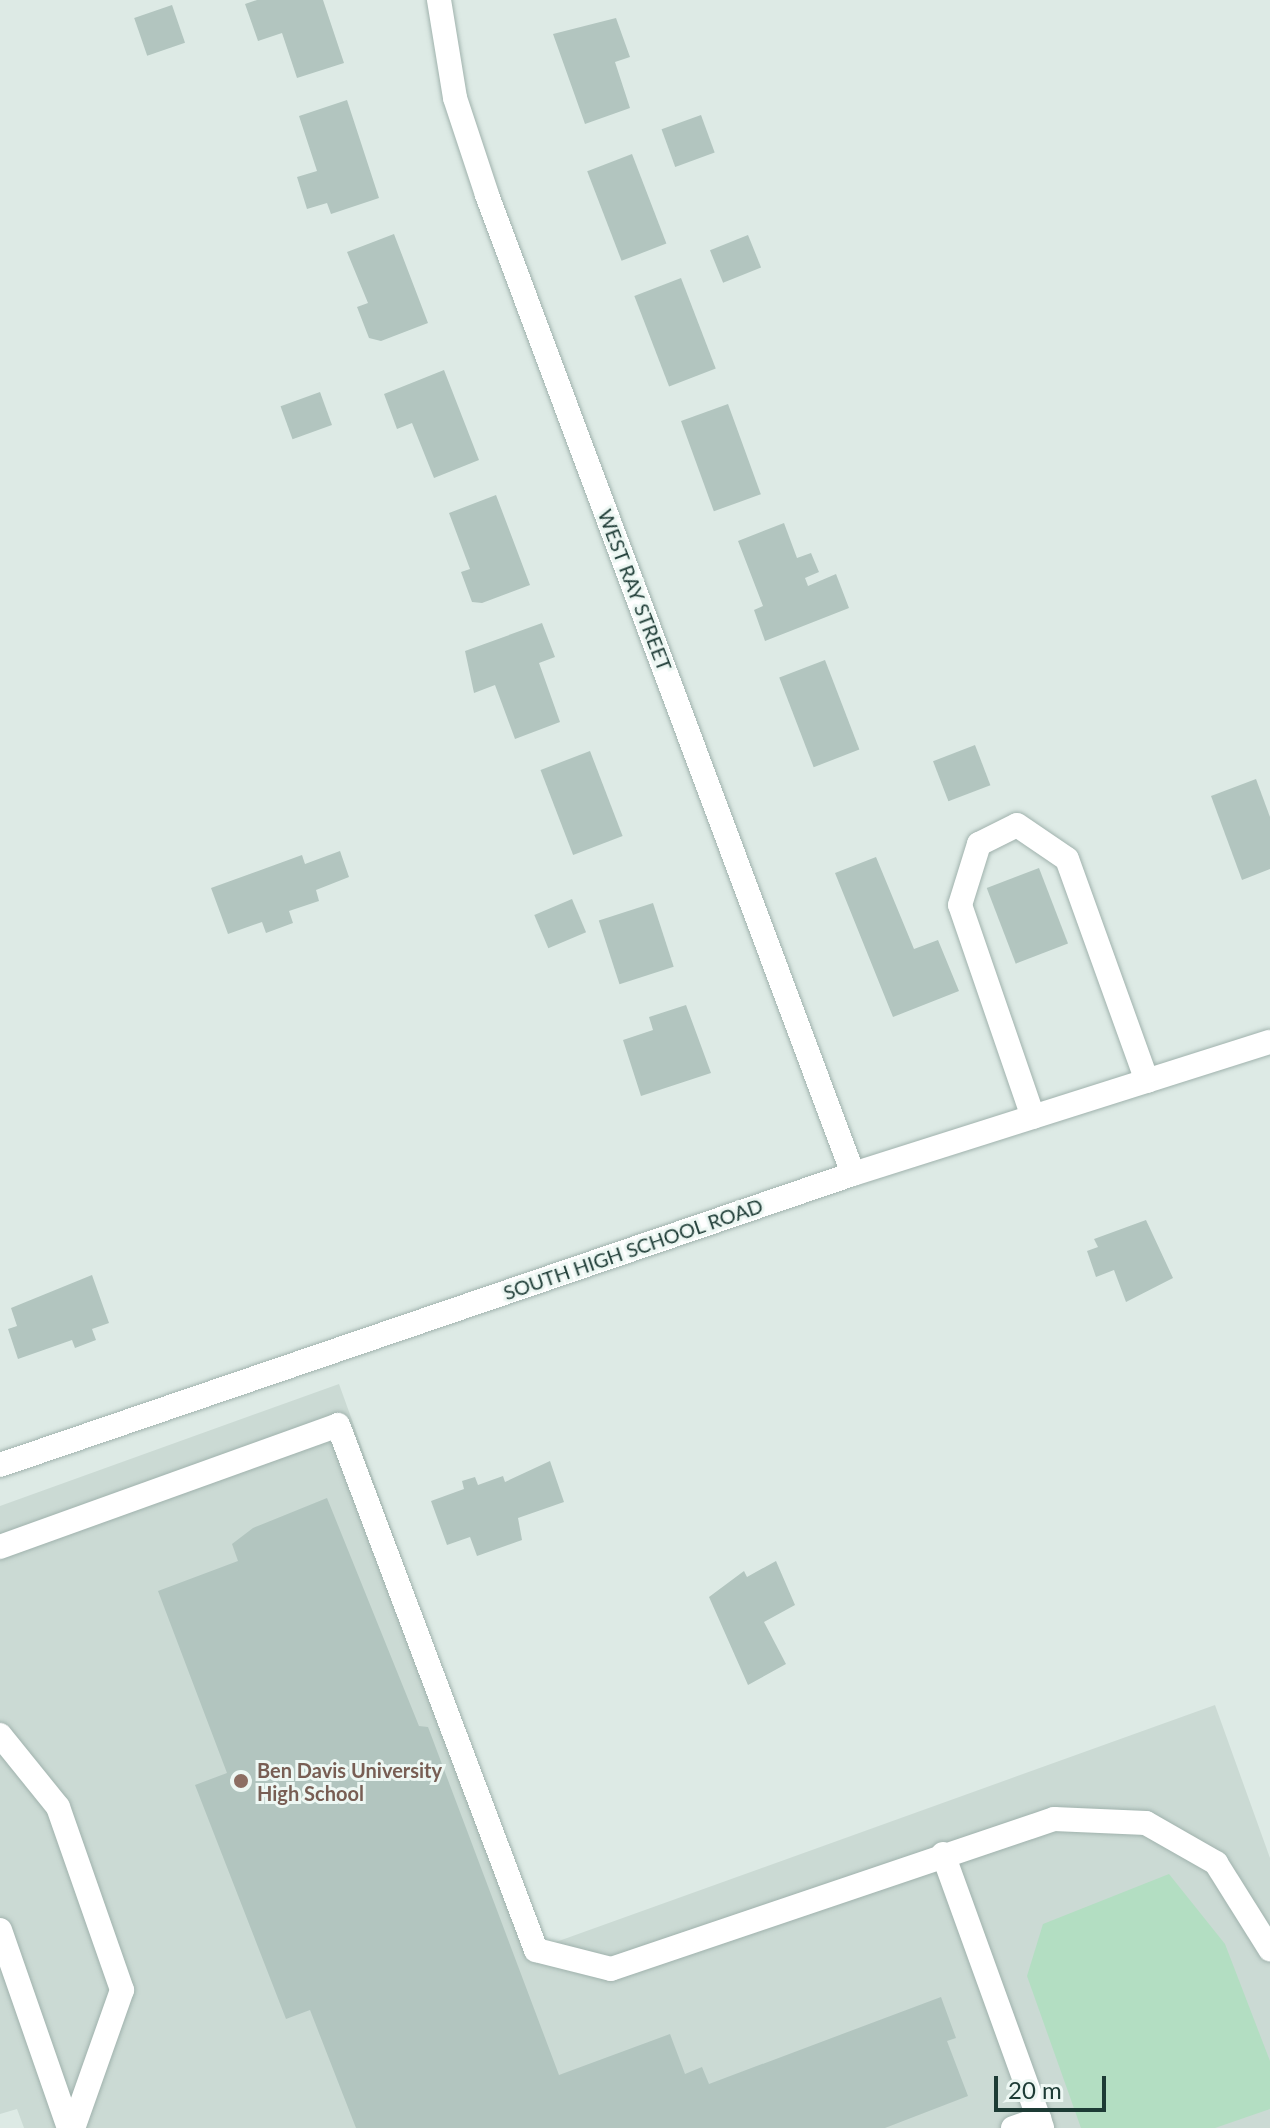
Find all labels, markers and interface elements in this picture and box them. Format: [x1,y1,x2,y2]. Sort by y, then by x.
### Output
street label: WEST RAY STREET [593,505,677,675]
street label: SOUTH HIGH SCHOOL ROAD [500,1193,766,1305]
place label: Ben Davis University High School [257,1758,442,1805]
marker: Ben Davis University High School [232,1772,250,1790]
scale bar [998,2060,1110,2110]
text: 20 m [1008,2075,1062,2104]

